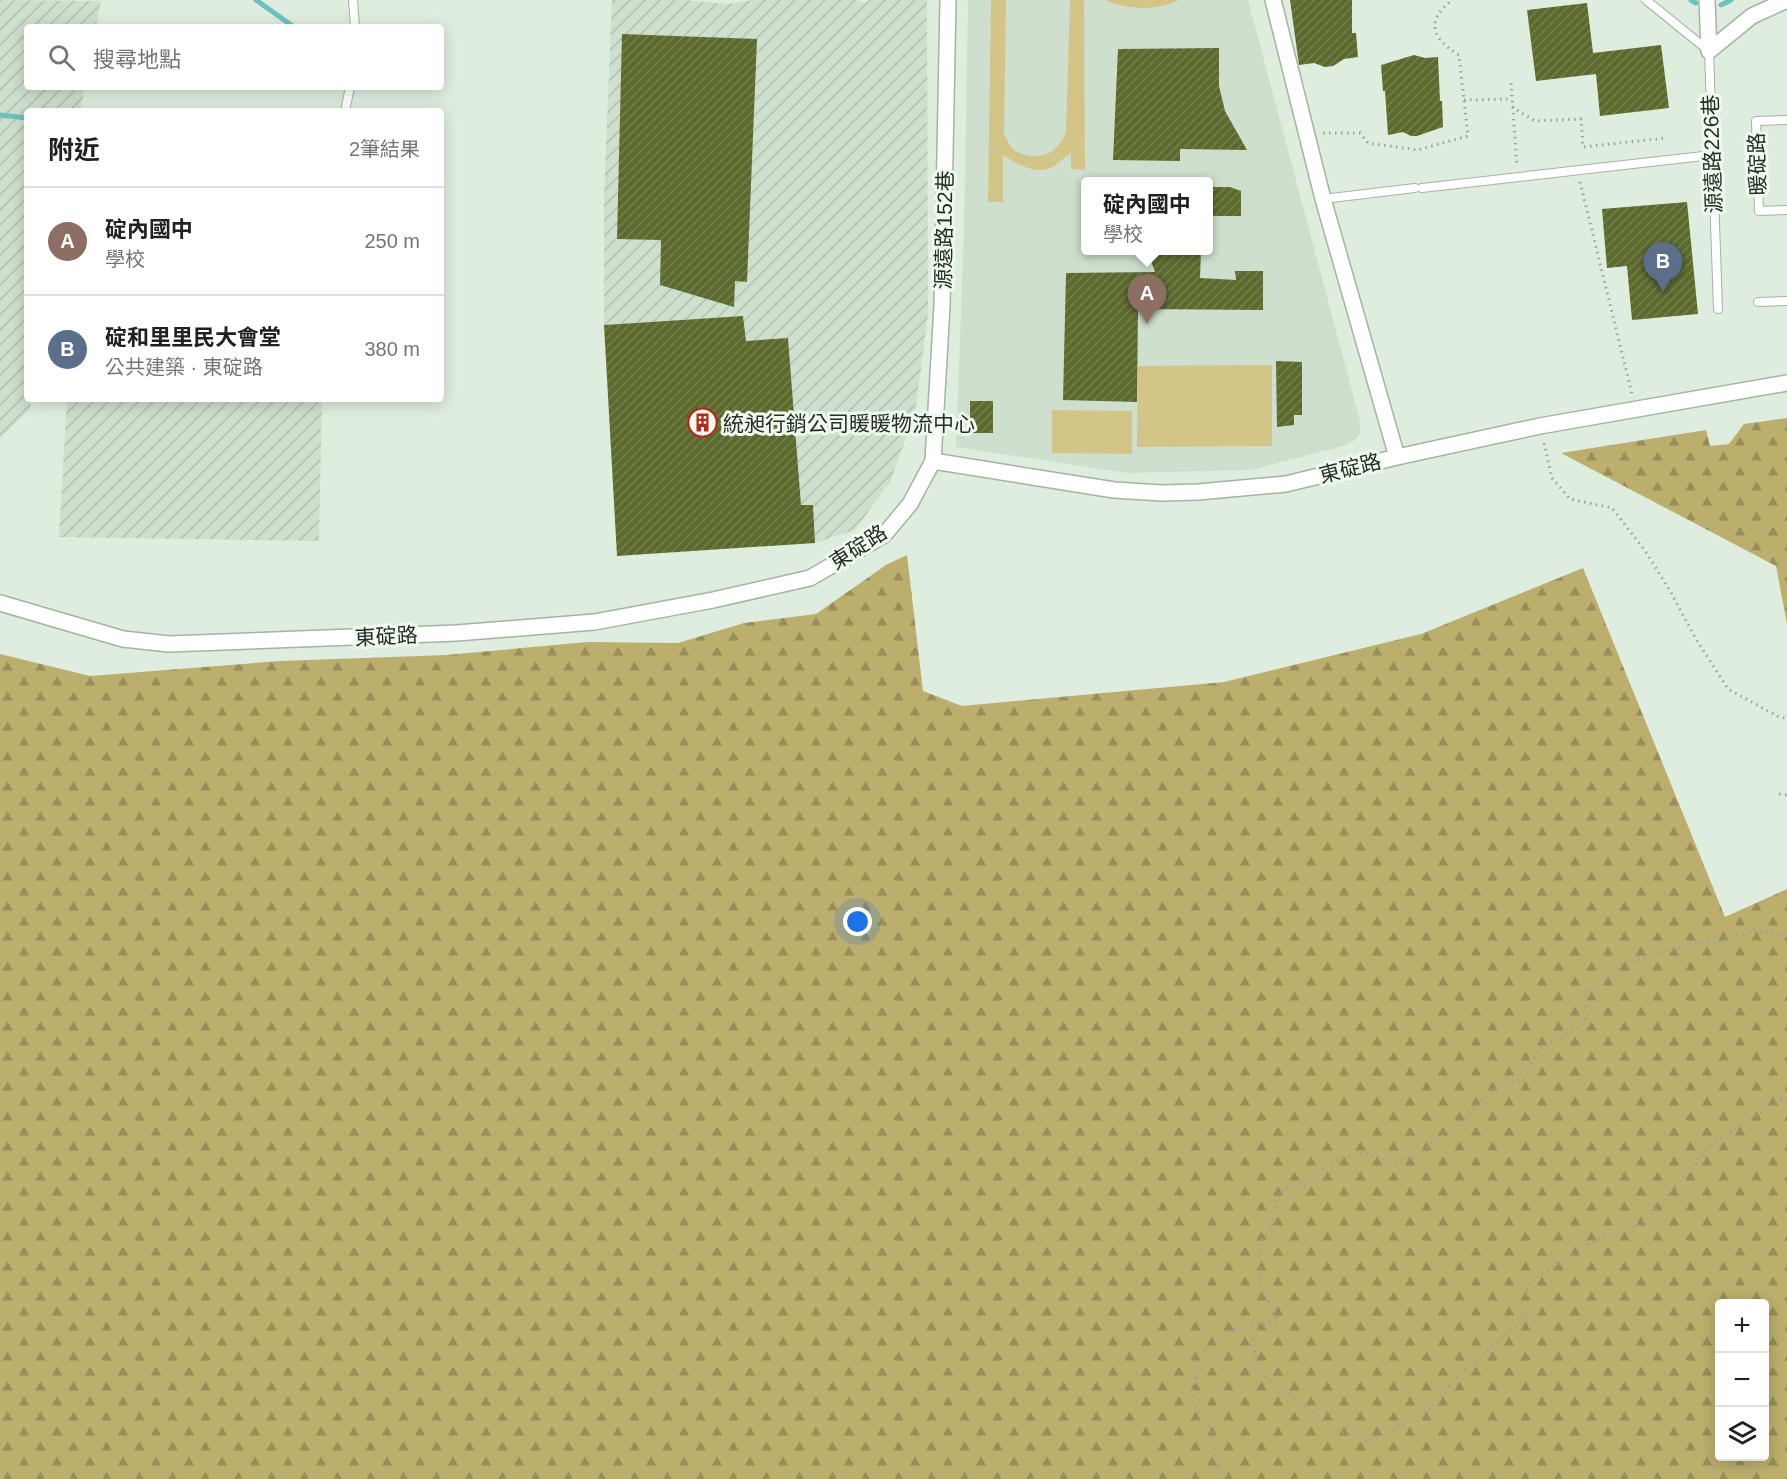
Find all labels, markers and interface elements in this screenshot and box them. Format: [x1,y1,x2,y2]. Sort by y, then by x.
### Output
search box [24,24,444,90]
icon: search [45,41,78,74]
text: 搜尋地點 [93,47,181,72]
street label: 源遠路226巷 [1698,94,1726,214]
street label: 暖碇路 [1744,132,1770,196]
text: 附近 [48,135,100,165]
text: 2筆結果 [349,138,420,160]
street label: 源遠路152巷 [931,170,957,290]
popup [1081,177,1213,255]
text: 碇內國中 [1103,192,1191,217]
text: 碇內國中 [105,217,193,242]
text: 學校 [1103,223,1143,245]
text: A [60,230,75,252]
text: 250 m [364,230,420,252]
pin: B [1644,242,1682,292]
text: 學校 [105,248,145,270]
pin: A [1128,274,1166,324]
text: 碇和里里民大會堂 [105,325,281,350]
text: B [60,338,75,360]
text: 380 m [364,338,420,360]
text: 公共建築 · 東碇路 [105,356,263,378]
building icon: 統昶行銷公司暖暖物流中心 [686,407,718,439]
place label: 統昶行銷公司暖暖物流中心 [723,412,975,435]
street label: 東碇路 [1317,449,1383,487]
street label: 東碇路 [825,520,891,574]
street label: 東碇路 [354,623,418,649]
your location [843,907,872,936]
map controls [1715,1299,1769,1461]
button: + [1715,1299,1769,1353]
button: − [1715,1353,1769,1407]
button: layers [1715,1407,1769,1461]

